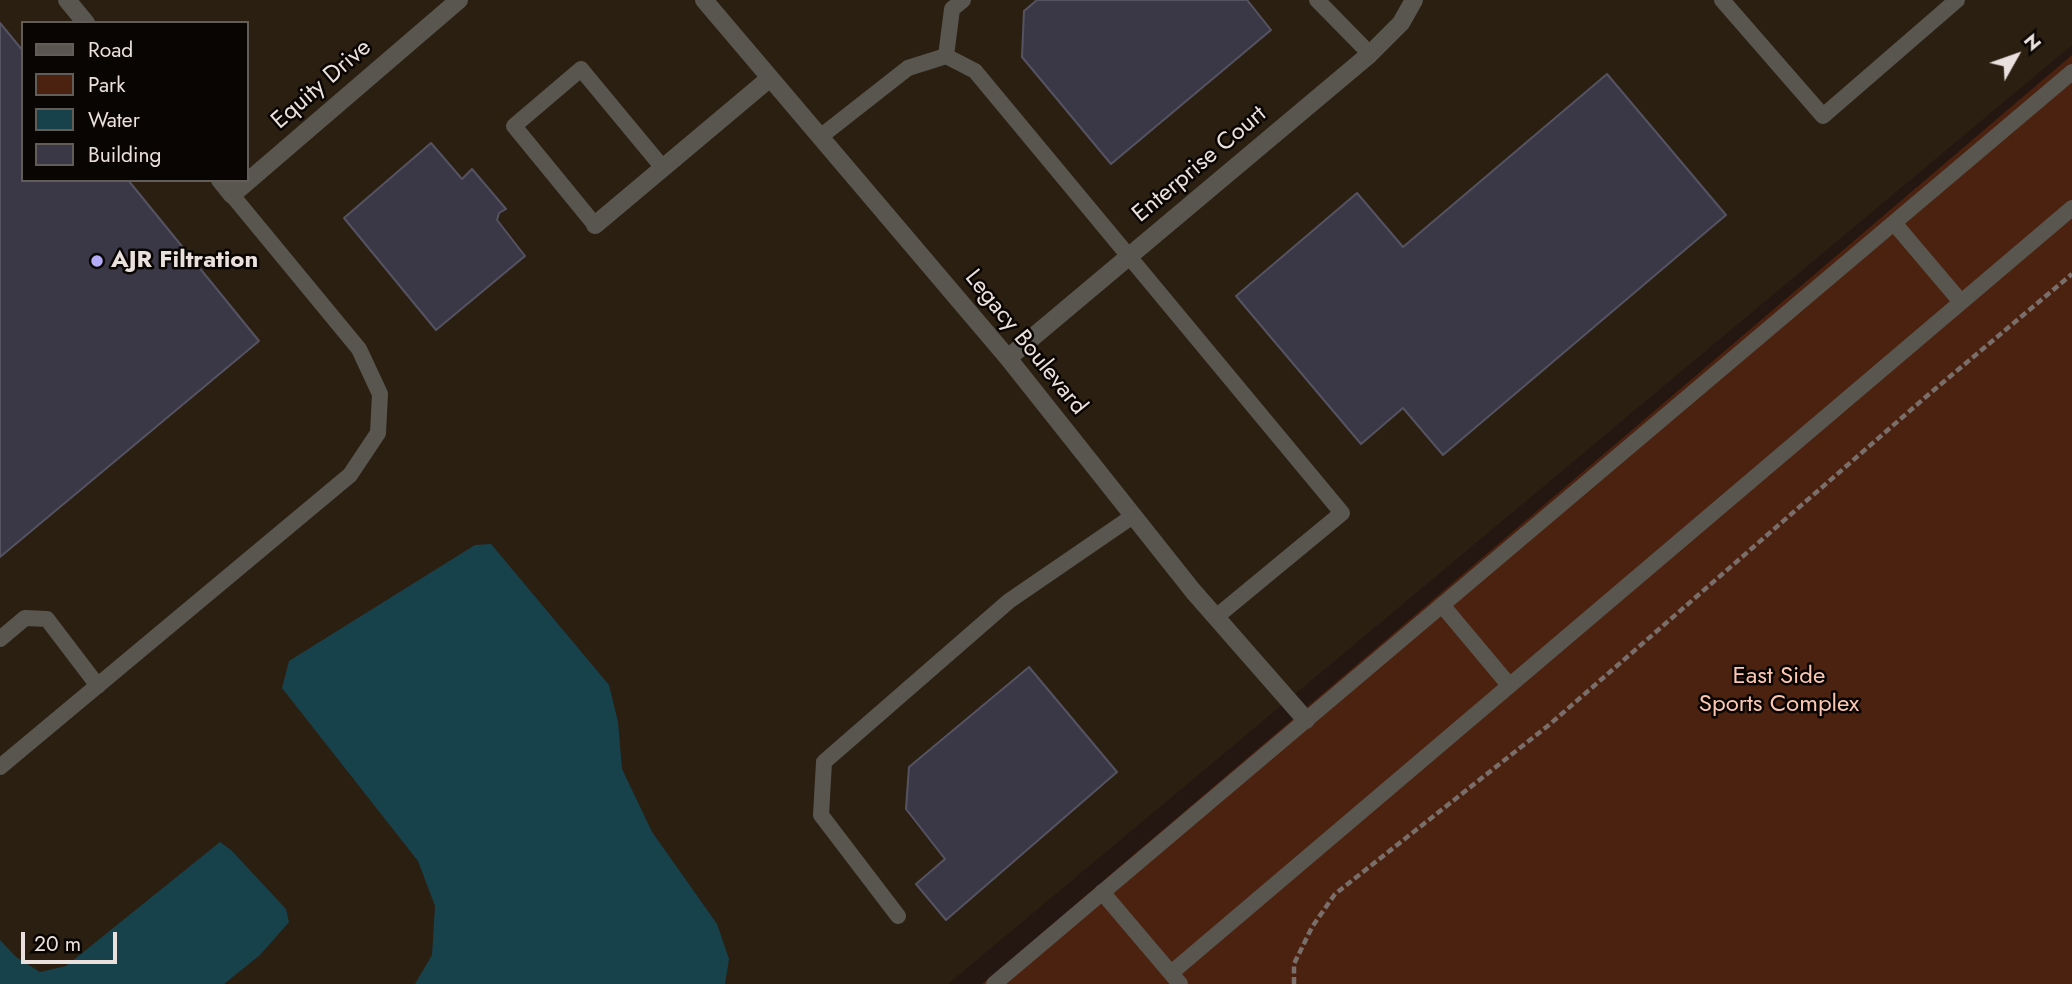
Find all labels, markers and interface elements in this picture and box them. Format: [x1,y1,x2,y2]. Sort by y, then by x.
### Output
legend [21,21,248,182]
north arrow [1981,21,2051,91]
text: N [2017,28,2048,57]
street label: Equity Drive [266,34,378,136]
text: Road [88,35,133,65]
text: Park [88,70,125,100]
street label: Enterprise Court [1127,101,1273,229]
text: Water [88,105,140,135]
text: Building [88,140,161,170]
place label: AJR Filtration [111,247,258,275]
marker: AJR Filtration [89,253,105,269]
street label: Legacy Boulevard [958,265,1092,421]
park label: East Side Sports Complex [1699,663,1859,719]
scale bar [24,918,121,962]
text: 20 m [34,929,81,959]

